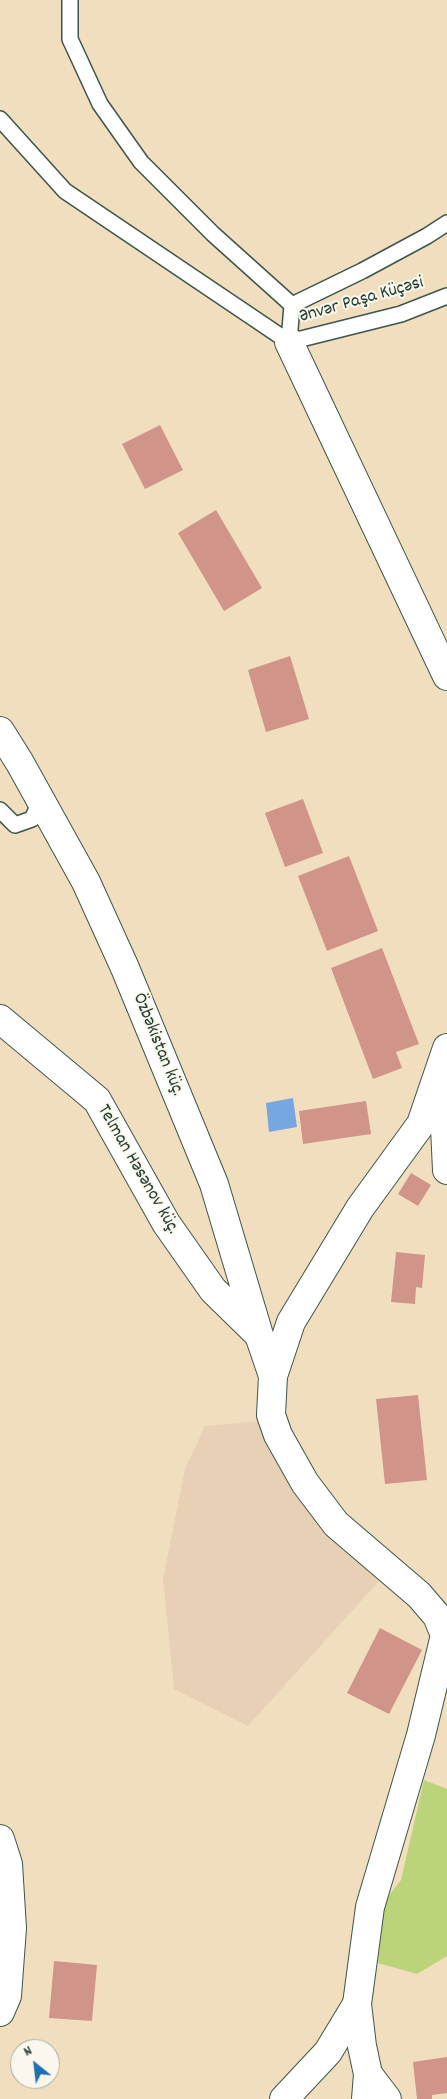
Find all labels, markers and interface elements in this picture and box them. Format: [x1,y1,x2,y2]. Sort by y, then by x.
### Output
street label: Ənvər Paşa Küçəsi [298,272,426,330]
street label: Özbəkistan küç. [126,990,188,1100]
street label: Telman Həsənov küç. [91,1101,183,1239]
north arrow [10,2039,60,2089]
text: N [20,2041,36,2062]

